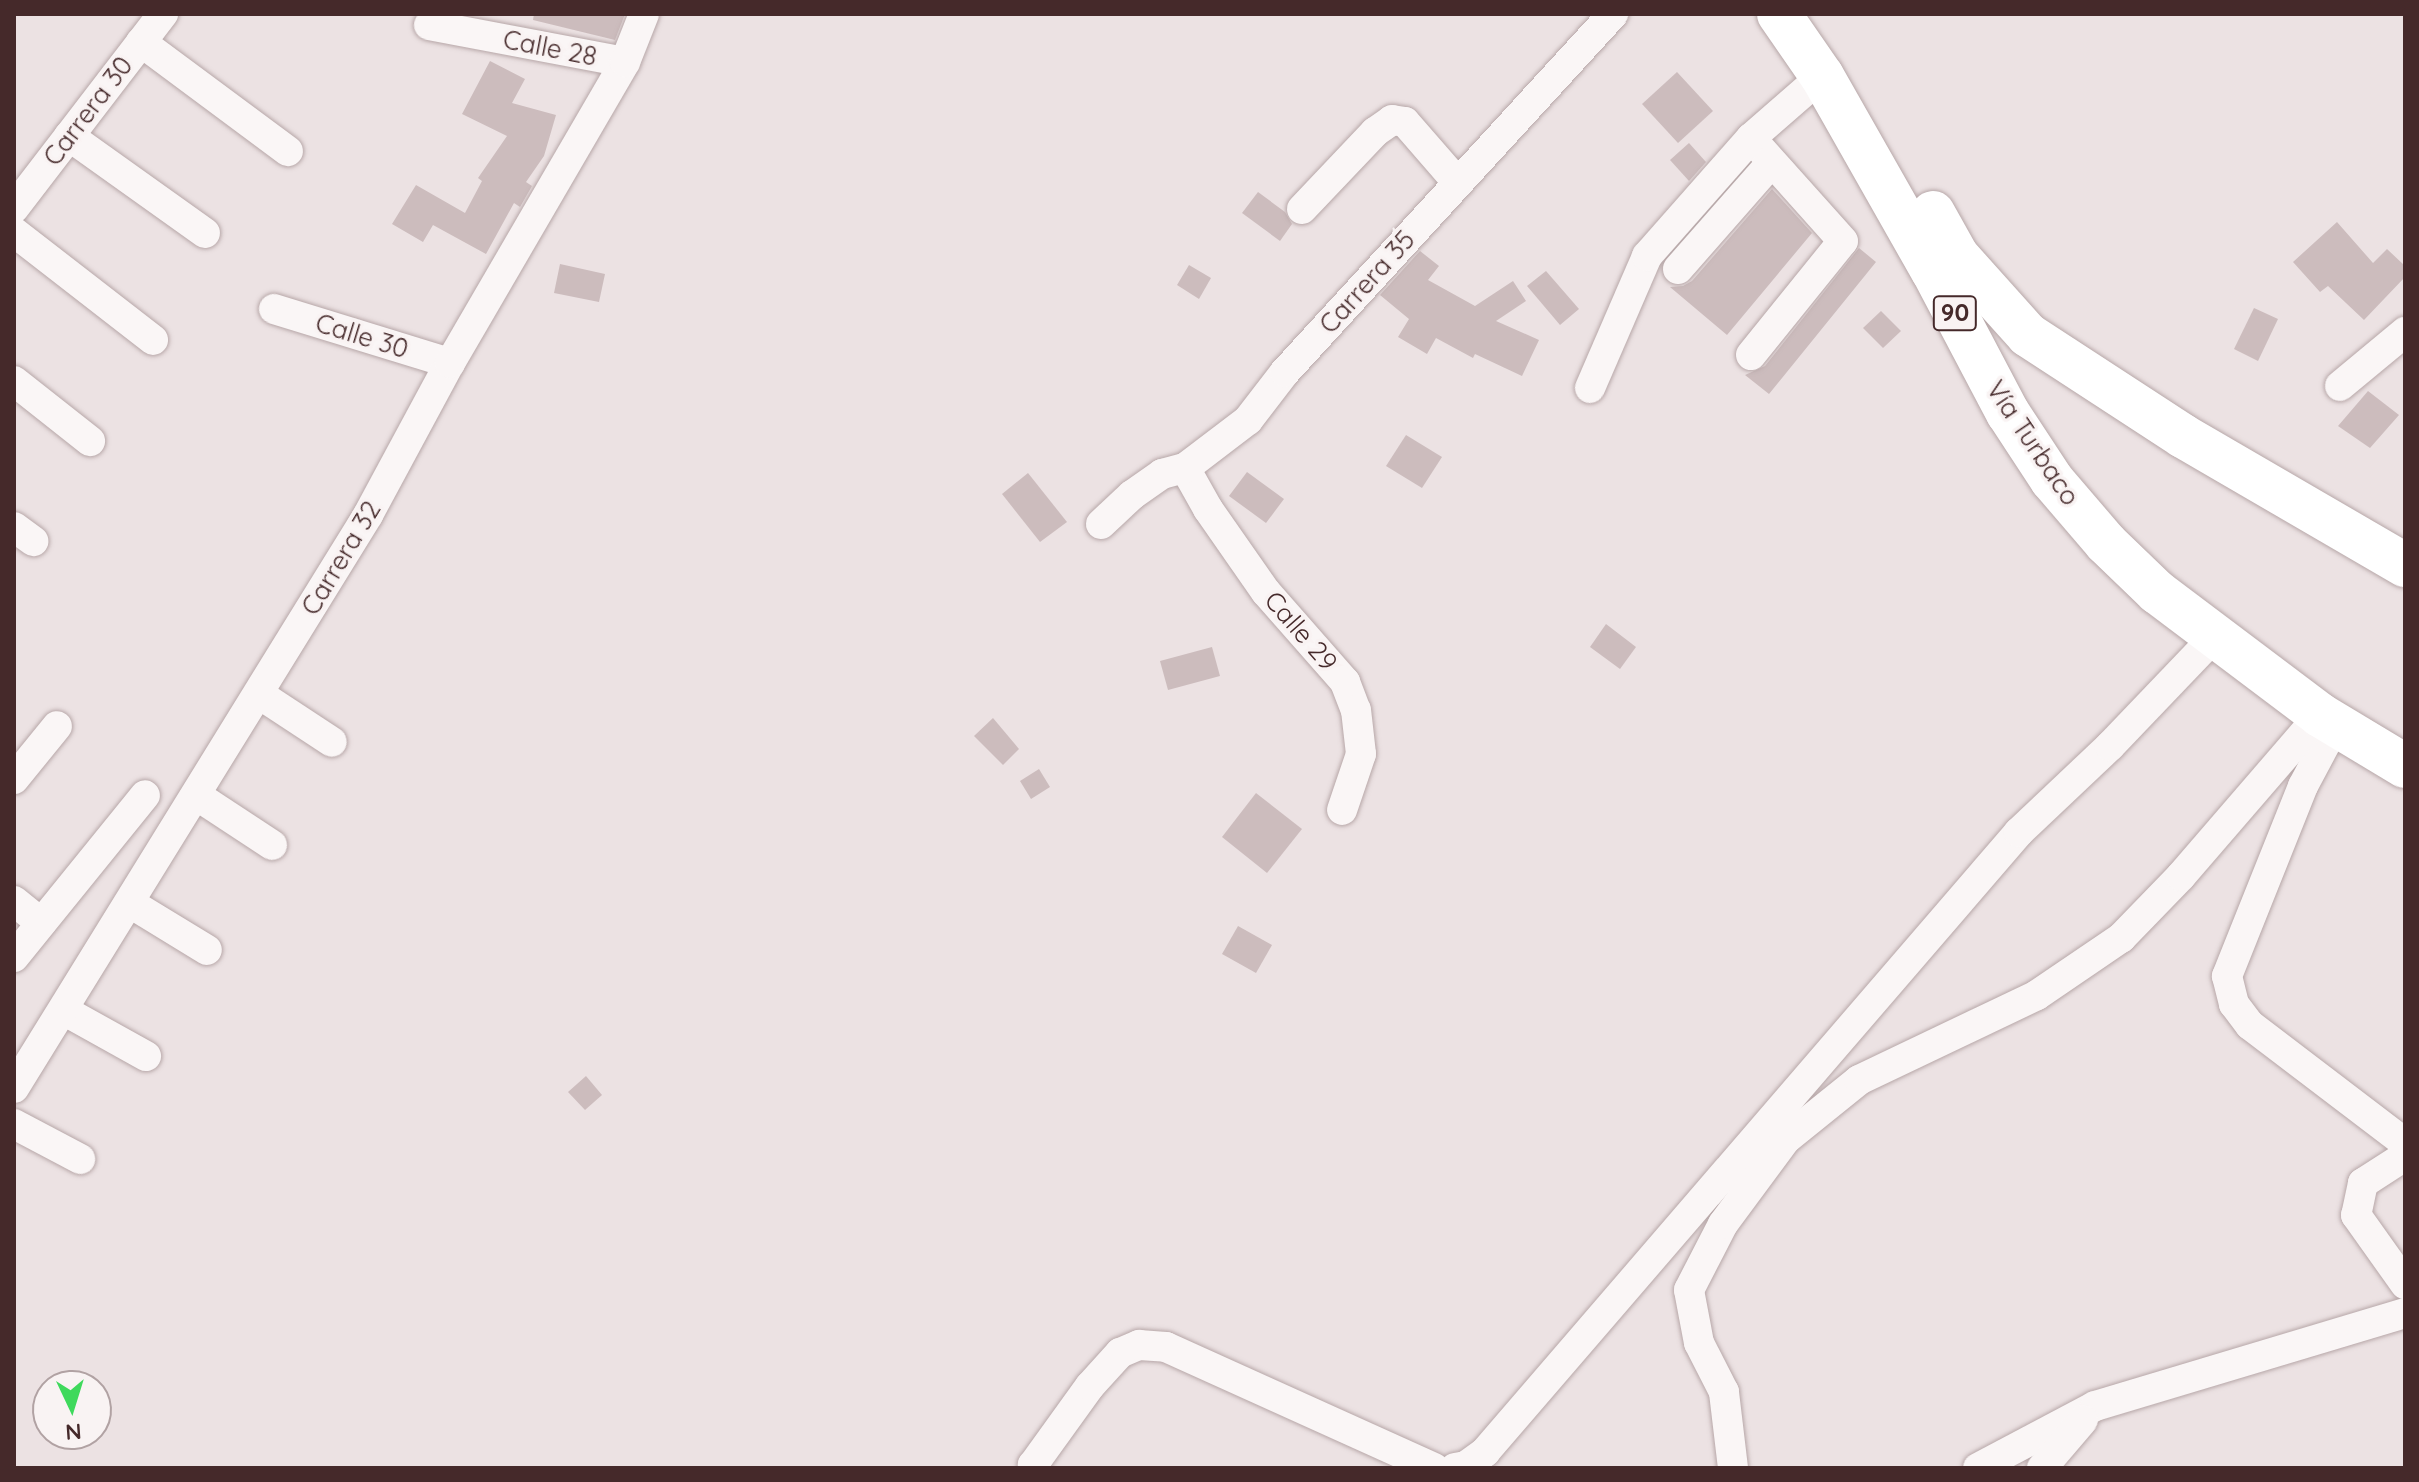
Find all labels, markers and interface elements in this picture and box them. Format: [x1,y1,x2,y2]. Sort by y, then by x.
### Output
street label: Calle 28 [501,24,599,72]
street label: Carrera 30 [37,50,139,172]
street label: Carrera 35 [1313,224,1421,340]
road number: 90 [1931,293,1979,333]
street label: Calle 30 [312,307,412,365]
street label: Vía Turbaco [1980,375,2086,511]
street label: Carrera 32 [295,495,387,621]
street label: Calle 29 [1258,585,1344,677]
north arrow [32,1370,112,1450]
text: N [64,1417,83,1446]

